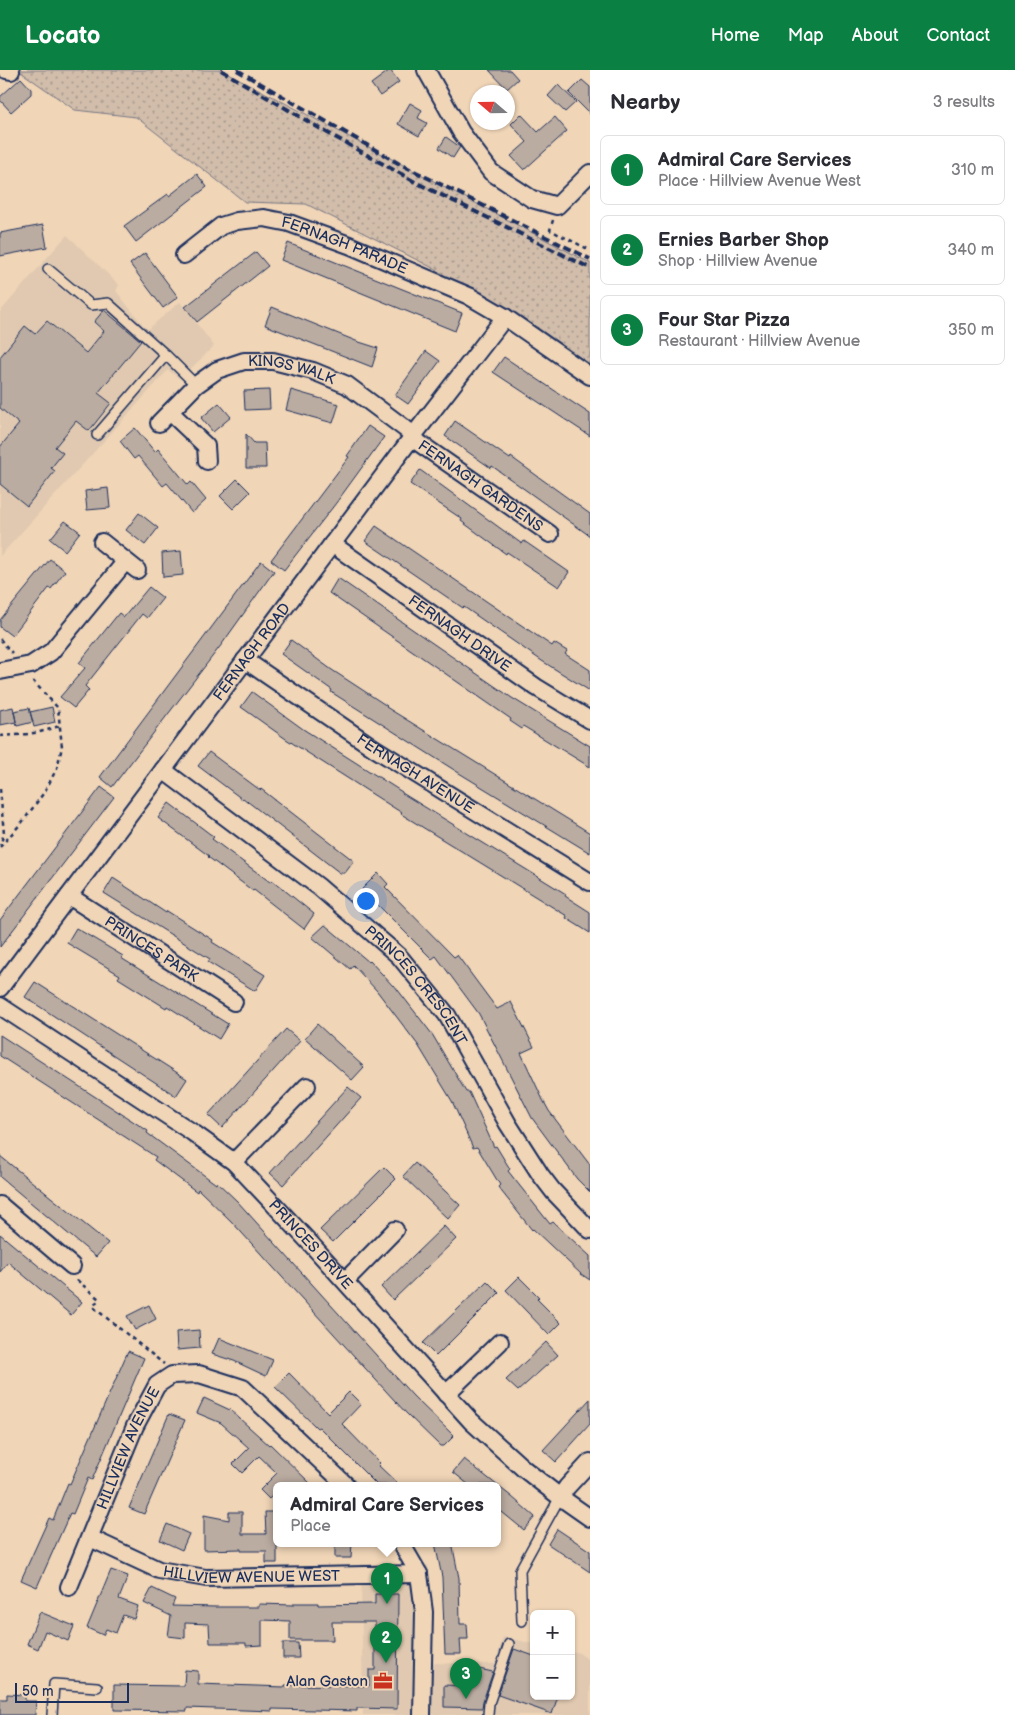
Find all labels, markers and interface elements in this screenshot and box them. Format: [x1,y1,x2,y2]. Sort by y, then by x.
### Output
text: Locato [25,21,100,50]
text: Home [711,25,760,46]
text: Map [788,25,824,46]
text: About [852,25,899,46]
text: Contact [927,25,990,46]
north arrow [470,85,515,130]
text: Nearby [610,90,680,115]
text: 3 results [933,93,995,112]
text: Admiral Care Services [658,149,851,172]
text: 1 [624,161,630,180]
text: 310 m [951,161,994,180]
text: Place · Hillview Avenue West [658,172,861,191]
street label: FERNAGH PARADE [280,212,411,278]
text: Ernies Barber Shop [658,229,829,252]
text: 2 [622,241,632,260]
text: 340 m [947,241,994,260]
text: Shop · Hillview Avenue [658,252,818,271]
text: Four Star Pizza [658,309,790,332]
text: 3 [622,321,632,340]
text: 350 m [948,321,994,340]
text: Restaurant · Hillview Avenue [658,332,860,351]
street label: KINGS WALK [248,352,338,389]
street label: FERNAGH GARDENS [414,436,547,536]
street label: FERNAGH DRIVE [405,591,515,676]
street label: FERNAGH ROAD [209,599,294,704]
street label: FERNAGH AVENUE [353,730,478,817]
your location [353,888,379,914]
street label: PRINCES PARK [101,912,202,986]
street label: PRINCES CRESCENT [361,921,471,1048]
street label: PRINCES DRIVE [265,1196,357,1293]
street label: HILLVIEW AVENUE [92,1383,164,1512]
popup [273,1482,501,1547]
text: Admiral Care Services [290,1494,484,1517]
text: Place [290,1517,331,1536]
street label: HILLVIEW AVENUE WEST [162,1561,340,1588]
pin: 1 [371,1563,403,1604]
map controls [530,1610,575,1700]
button: + [530,1610,575,1655]
pin: 2 [370,1622,402,1663]
button: − [530,1655,575,1700]
pin: 3 [450,1658,482,1699]
office icon: Alan Gaston [372,1670,394,1692]
place label: Alan Gaston [286,1672,368,1691]
scale bar [15,1680,129,1703]
text: 50 m [22,1683,54,1700]

